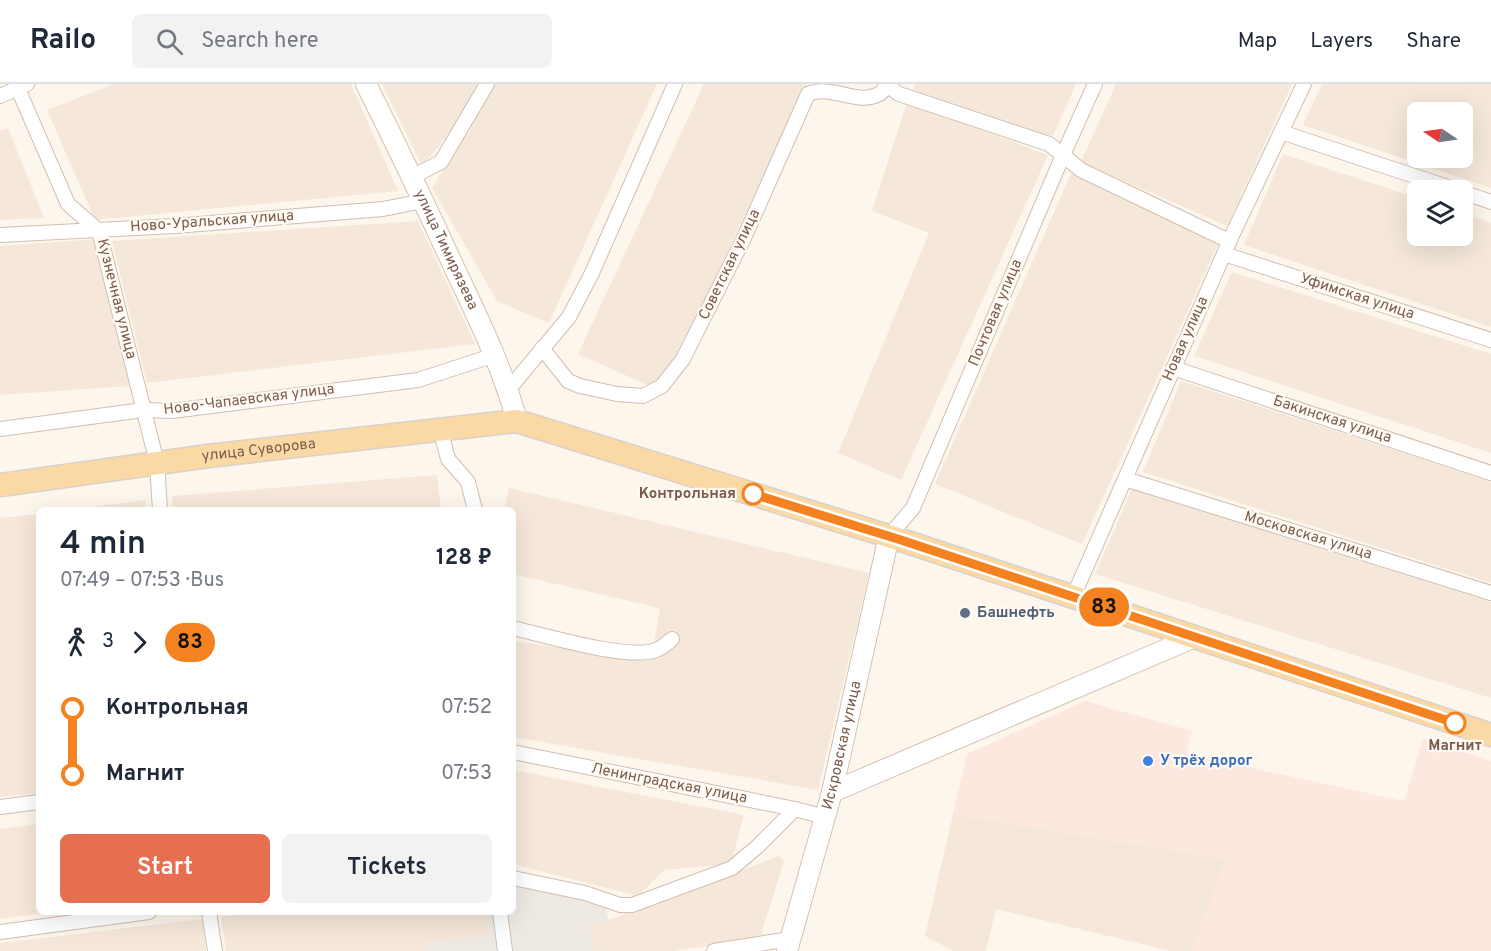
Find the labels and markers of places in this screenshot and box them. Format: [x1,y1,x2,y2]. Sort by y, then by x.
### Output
marker: Контрольная [742,483,764,505]
place label: Контрольная [639,485,736,504]
place label: Башнефть [977,604,1055,623]
marker: Башнефть [958,606,972,620]
marker: Магнит [1444,712,1466,734]
place label: Магнит [1428,737,1482,756]
place label: У трёх дорог [1160,752,1252,771]
marker: У трёх дорог [1141,754,1155,768]

